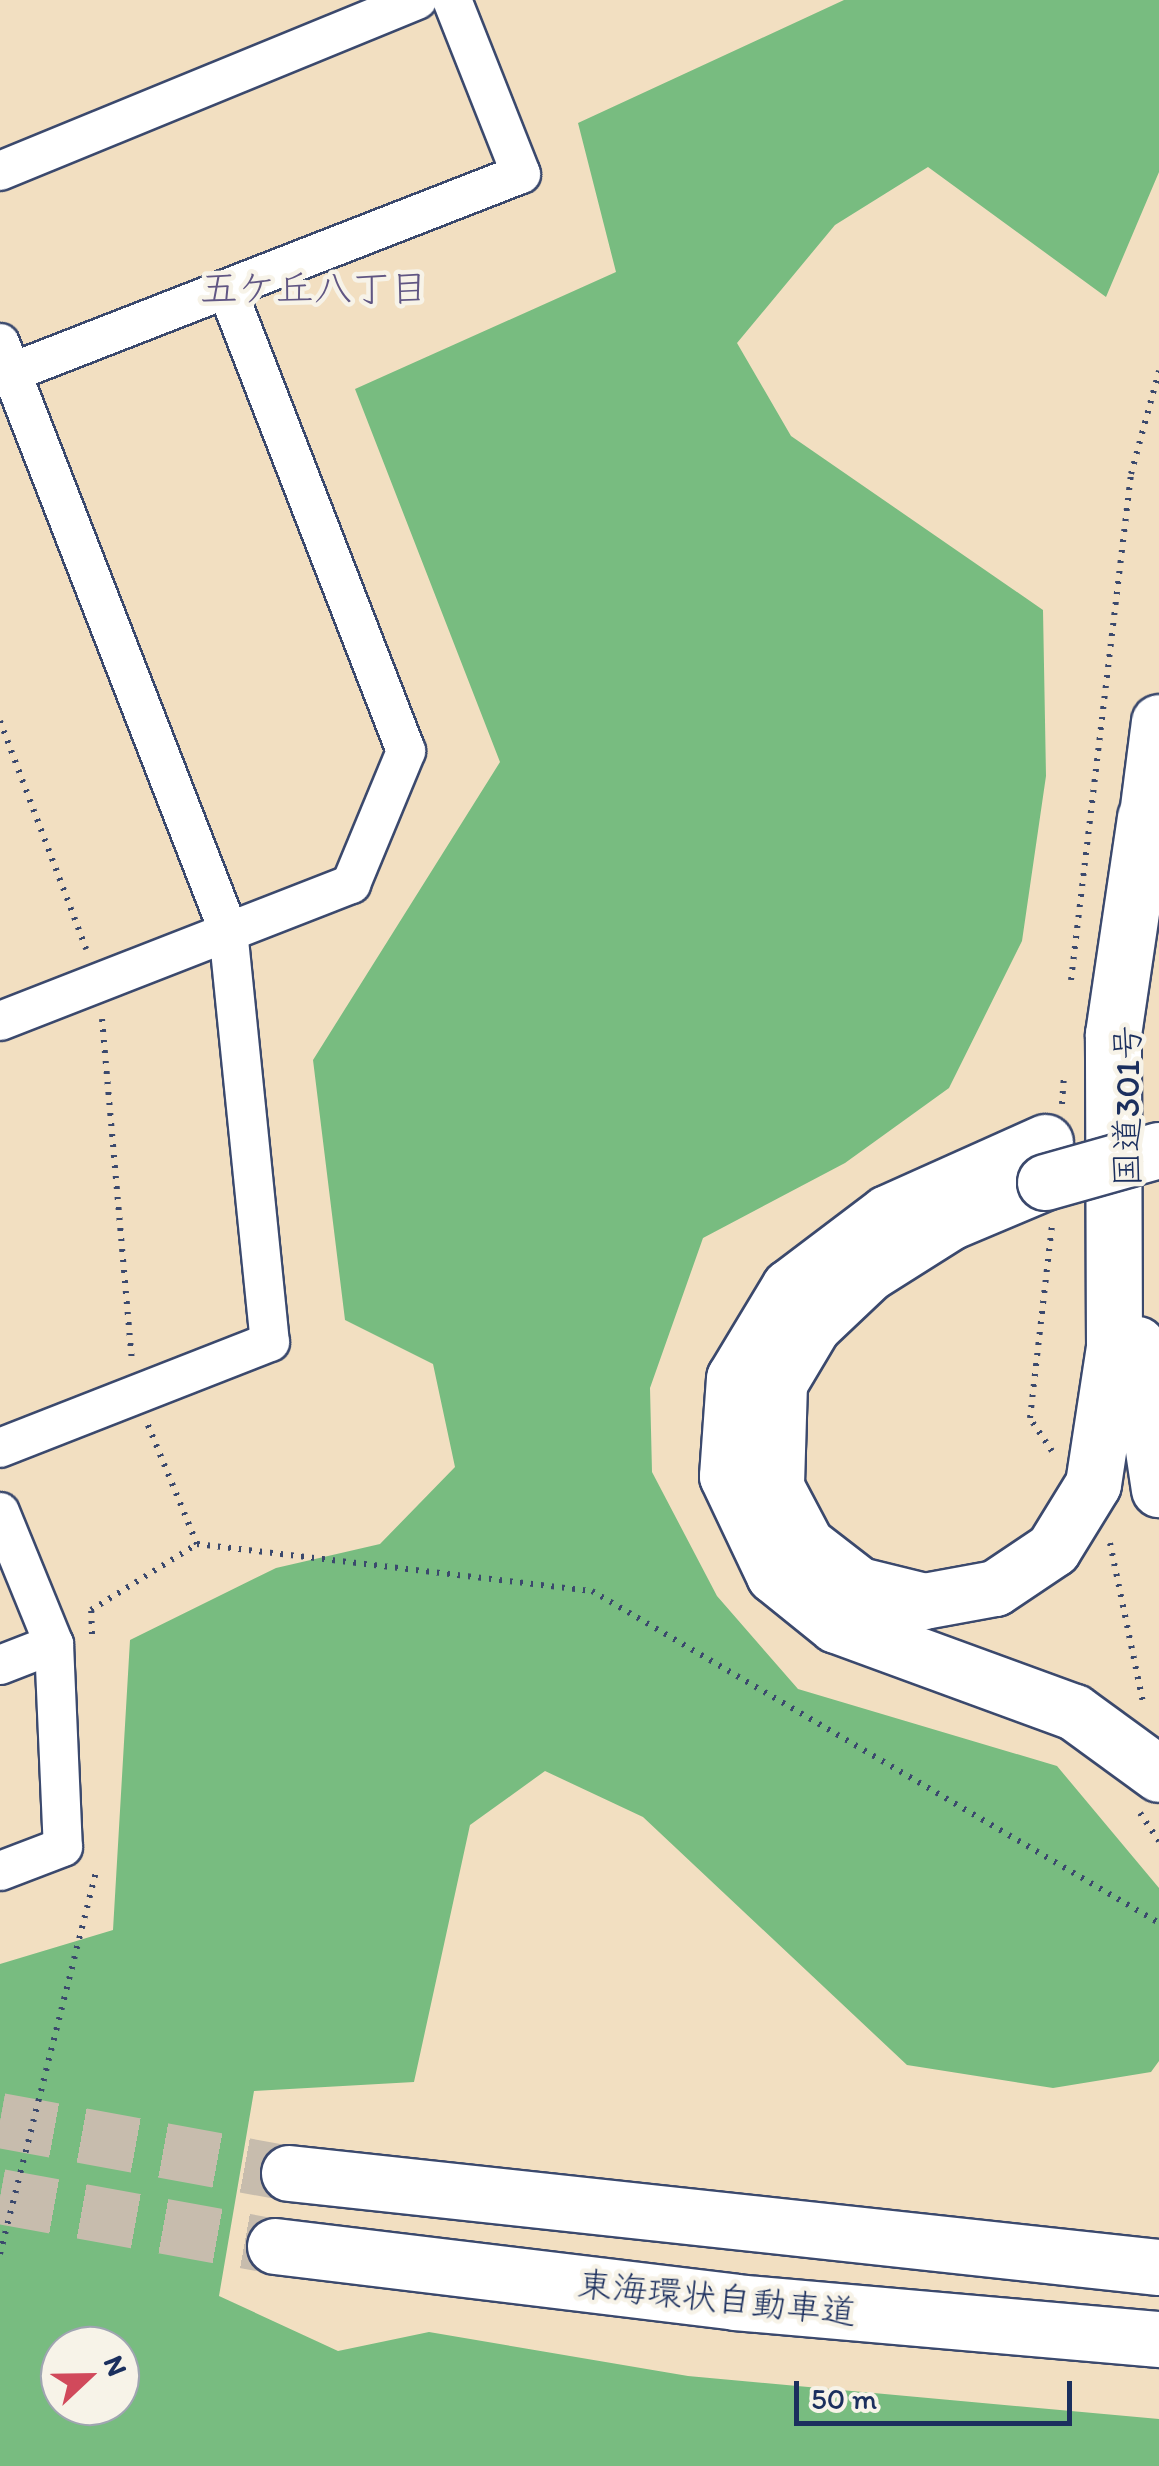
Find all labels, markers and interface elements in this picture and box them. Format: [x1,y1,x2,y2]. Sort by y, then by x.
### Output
district label: 五ケ丘八丁目 [200,266,428,312]
street label: 国道301号 [1106,1025,1148,1187]
street label: 東海環状自動車道 [576,2262,858,2334]
north arrow [40,2326,140,2426]
text: N [97,2350,135,2381]
scale bar [799,2361,1076,2423]
text: 50 m [811,2380,877,2417]

